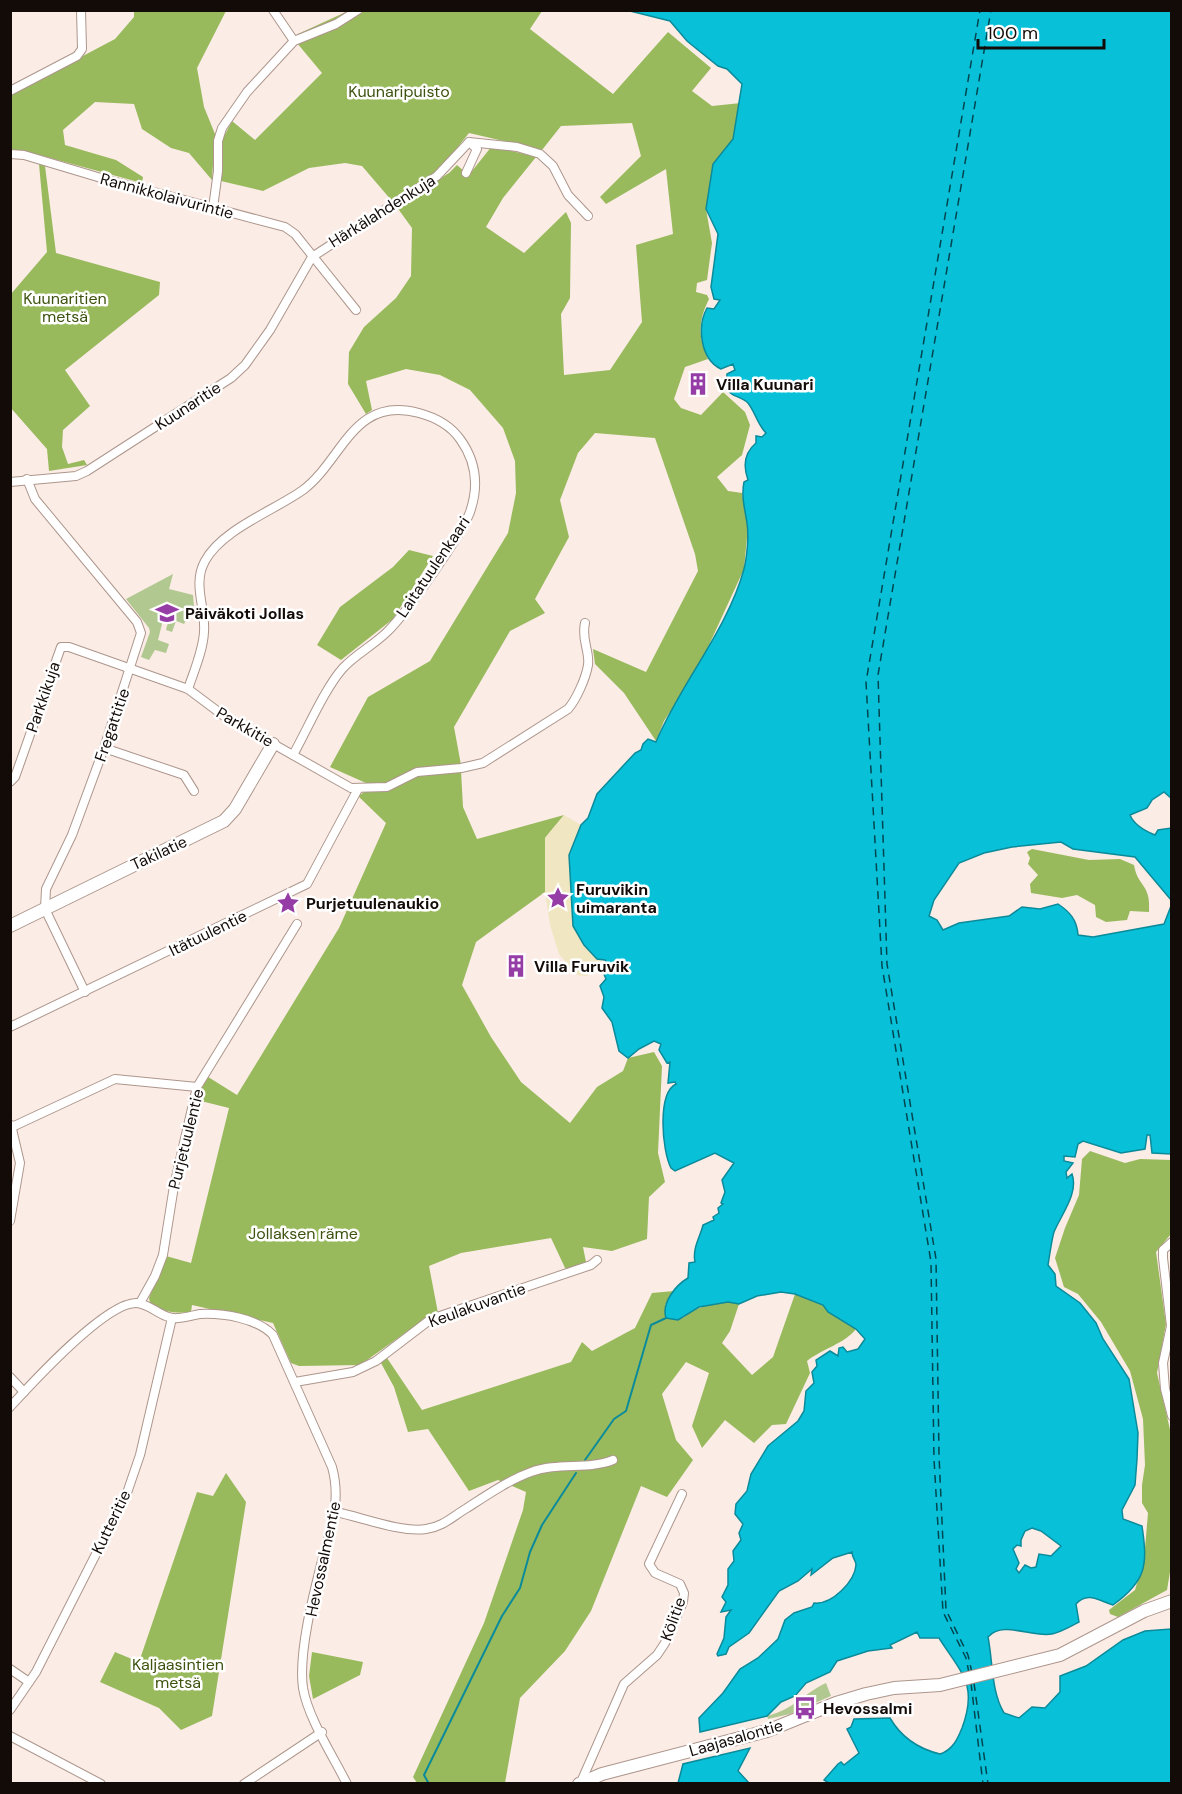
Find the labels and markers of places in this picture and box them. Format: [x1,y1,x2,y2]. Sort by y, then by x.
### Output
building icon: Villa Kuunari [685,371,711,397]
place label: Villa Kuunari [716,374,814,395]
school or university icon: Päiväkoti Jollas [154,600,180,626]
place label: Päiväkoti Jollas [185,603,304,624]
place label: Furuvikin uimaranta [576,879,657,918]
place icon: Furuvikin uimaranta [545,885,571,911]
place icon: Purjetuulenaukio [275,890,301,916]
place label: Purjetuulenaukio [306,893,439,914]
building icon: Villa Furuvik [503,953,529,979]
place label: Villa Furuvik [534,956,630,977]
bus stop icon: Hevossalmi [792,1695,818,1721]
place label: Hevossalmi [823,1698,912,1719]

